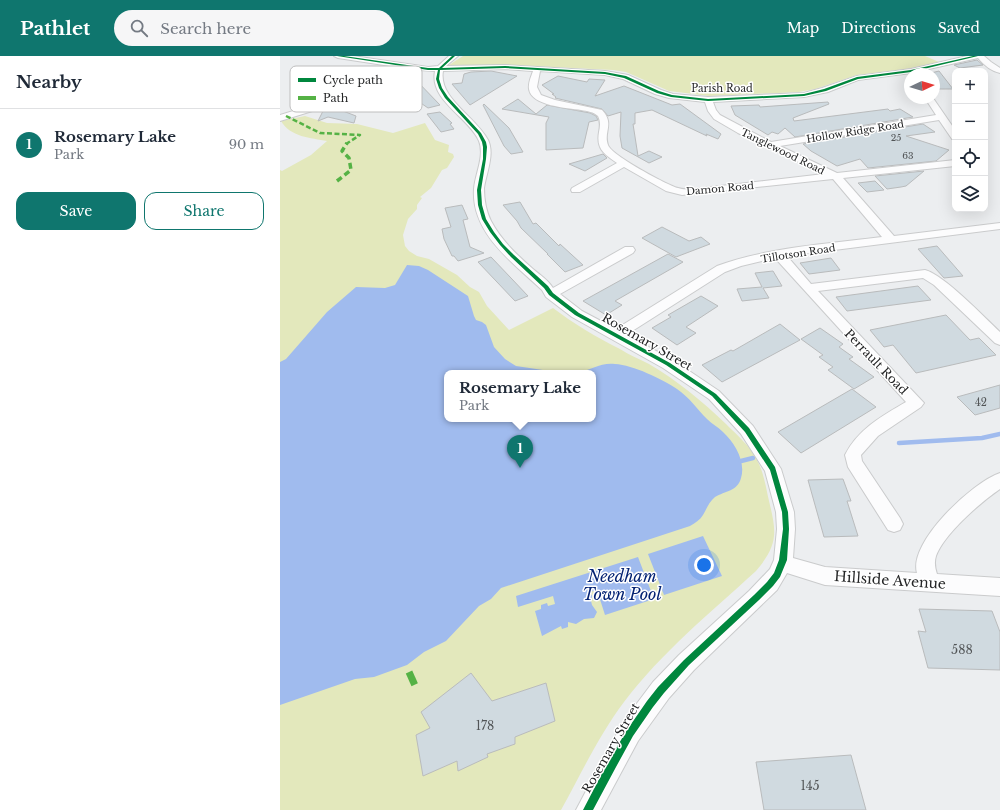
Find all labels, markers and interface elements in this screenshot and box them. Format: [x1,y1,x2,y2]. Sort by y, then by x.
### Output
search box [114,10,394,46]
text: Pathlet [20,17,90,40]
icon: search [128,17,150,39]
text: Search here [160,19,251,38]
text: Map [787,19,819,37]
text: Directions [841,19,916,37]
text: Saved [938,19,980,37]
legend [290,66,422,112]
north arrow [904,68,940,104]
map controls [952,68,988,212]
button: + [952,68,988,104]
text: Nearby [16,72,82,93]
text: Cycle path [323,73,383,87]
street label: Parish Road [691,82,753,95]
text: Path [323,91,349,105]
button: − [952,104,988,140]
street label: Hollow Ridge Road [805,117,905,146]
street label: Tanglewood Road [739,125,827,178]
text: Rosemary Lake [54,127,176,146]
house number: 25 [891,132,901,143]
text: 1 [26,136,32,153]
text: 90 m [229,136,264,153]
button: locate [952,140,988,176]
text: Park [54,146,84,163]
house number: 63 [902,150,914,161]
button: layers [952,176,988,212]
street label: Damon Road [686,179,755,198]
button: Save [16,192,136,230]
button: Share [144,192,264,230]
street label: Tillotson Road [760,241,837,266]
street label: Rosemary Street [600,310,695,374]
street label: Perrault Road [842,326,911,397]
popup [444,370,596,422]
text: Rosemary Lake [459,378,581,397]
house number: 42 [975,396,987,409]
text: Park [459,397,489,414]
pin: 1 [507,435,533,468]
your location [694,555,714,575]
water label: Needham Town Pool [583,566,662,604]
street label: Hillside Avenue [833,567,947,593]
house number: 588 [951,642,973,657]
street label: Rosemary Street [579,700,643,795]
house number: 178 [476,718,494,733]
house number: 145 [800,778,820,793]

